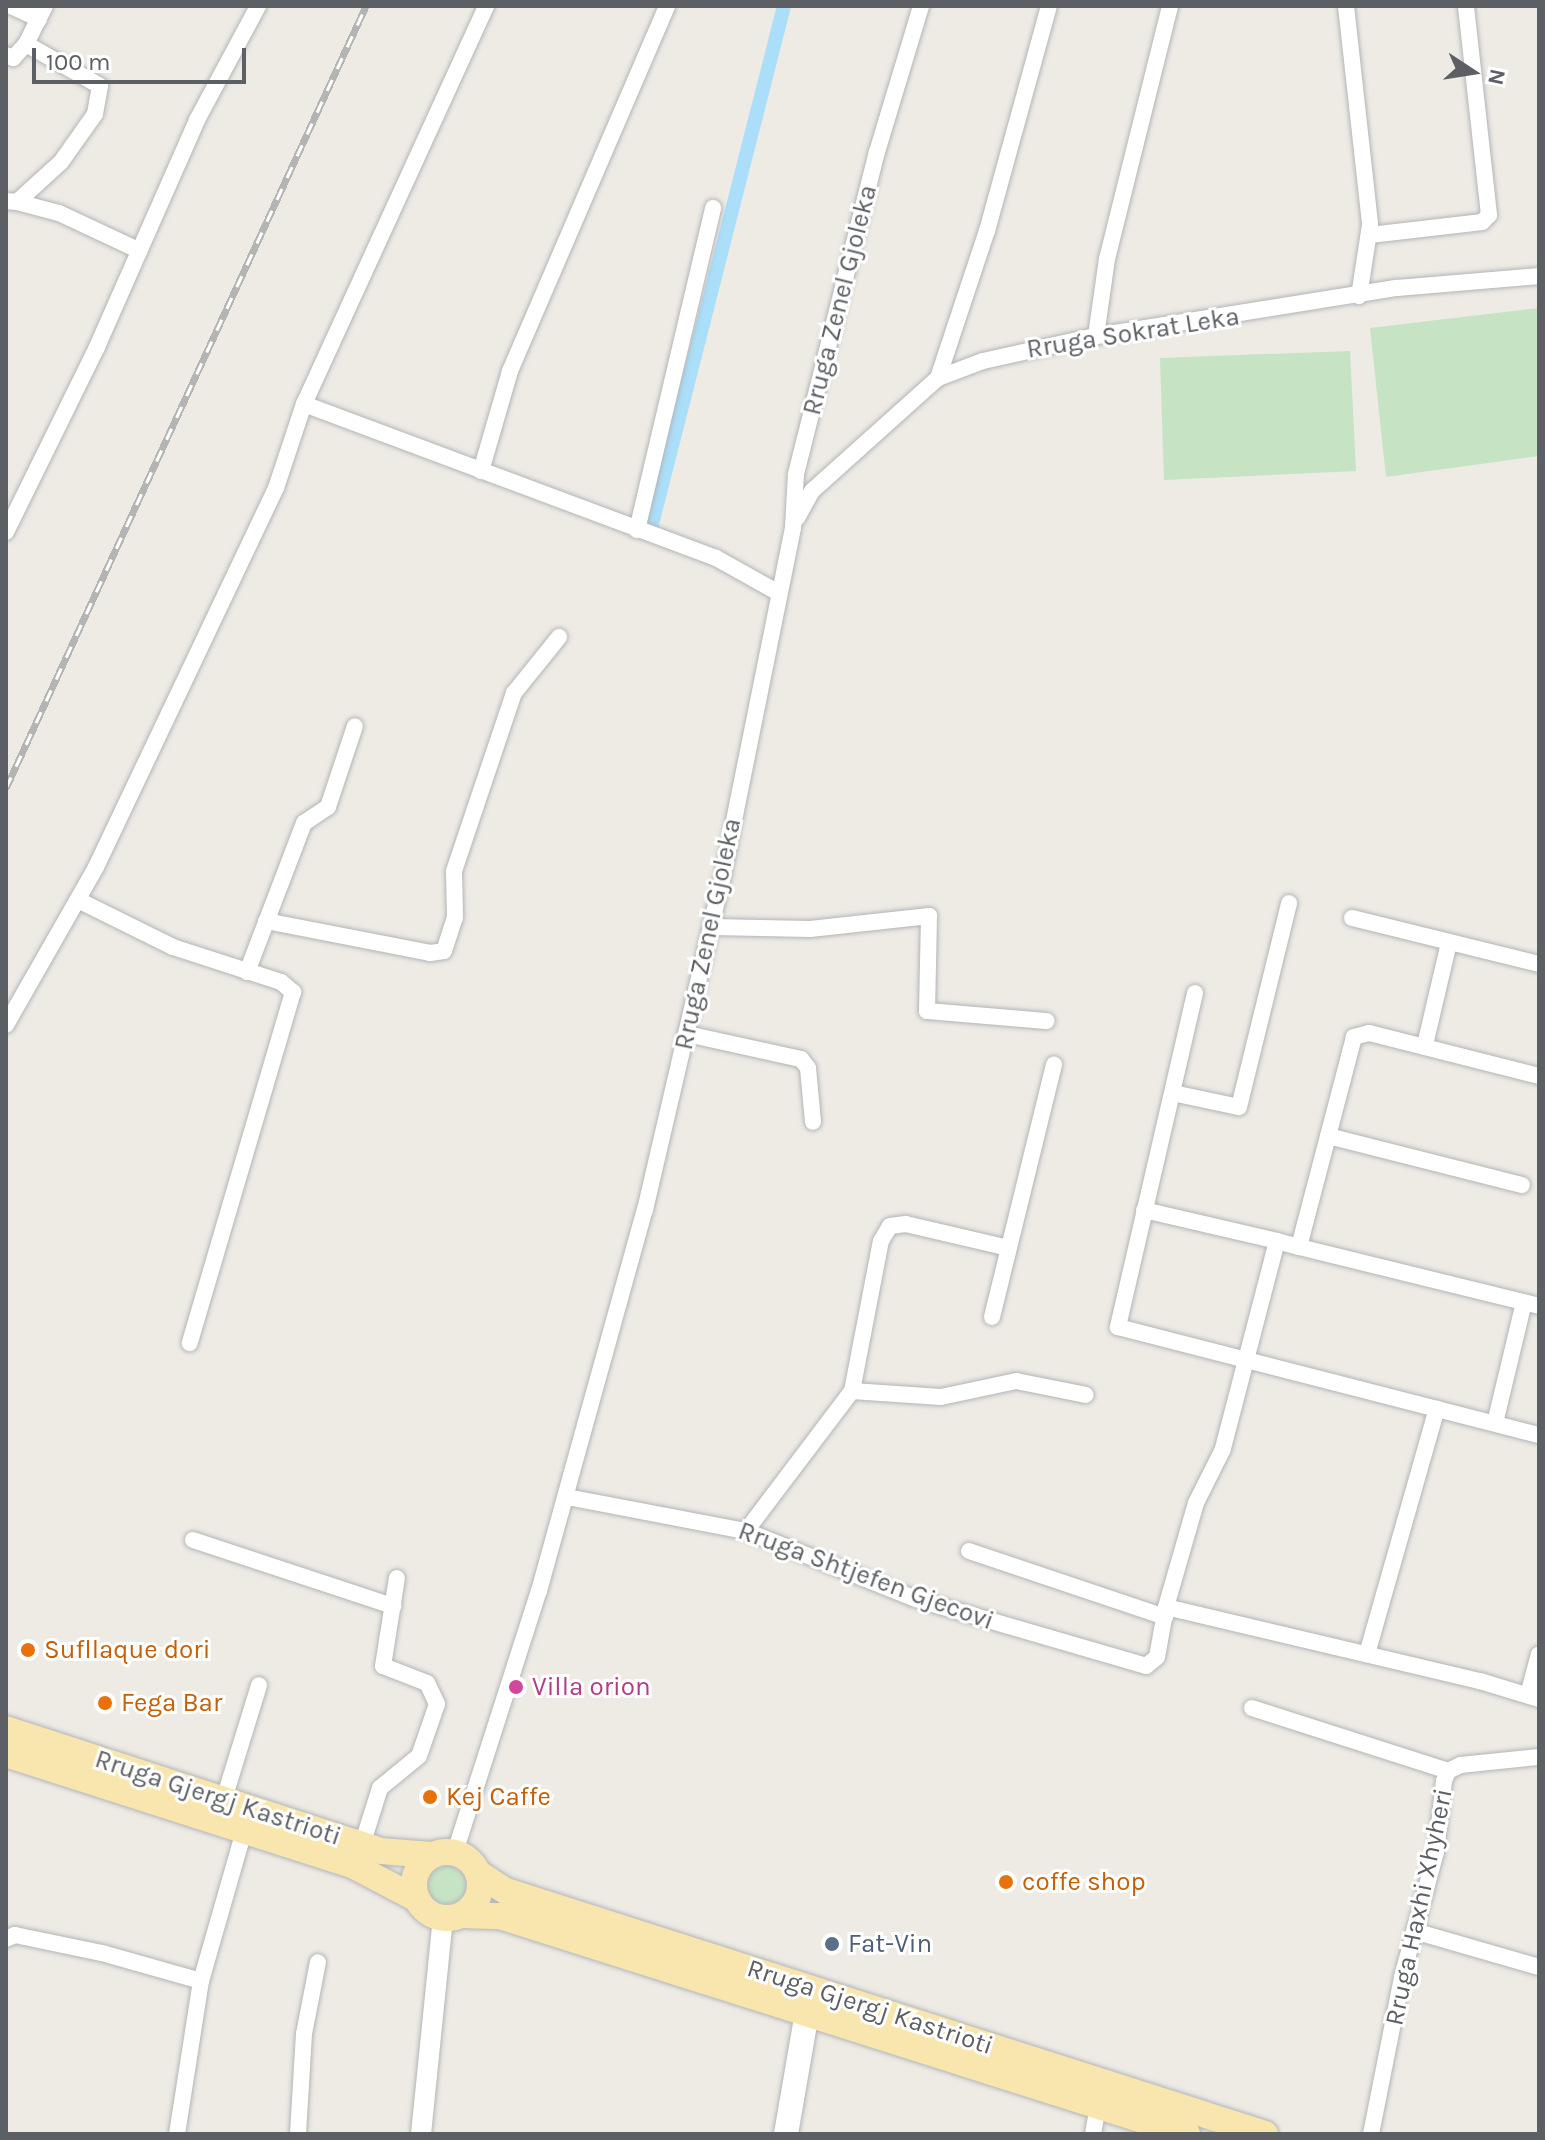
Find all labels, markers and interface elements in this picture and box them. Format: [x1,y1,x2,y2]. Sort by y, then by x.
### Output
scale bar [36,32,250,82]
north arrow [1433,32,1513,112]
text: 100 m [46,48,111,76]
text: N [1482,67,1511,87]
street label: Rruga Zenel Gjoleka [796,182,884,418]
street label: Rruga Sokrat Leka [1024,301,1242,365]
street label: Rruga Zenel Gjoleka [668,815,748,1053]
street label: Rruga Shtjefen Gjecovi [734,1515,998,1637]
place label: Sufllaque dori [44,1634,210,1666]
marker: Sufllaque dori [19,1641,37,1659]
place label: Villa orion [532,1671,651,1703]
marker: Villa orion [507,1678,525,1696]
place label: Fega Bar [121,1687,222,1719]
marker: Fega Bar [96,1694,114,1712]
street label: Rruga Gjergj Kastrioti [91,1743,345,1853]
place label: Kej Caffe [446,1781,551,1813]
street label: Rruga Haxhi Xhyheri [1379,1786,1459,2028]
marker: Kej Caffe [421,1788,439,1806]
place label: coffe shop [1022,1866,1146,1898]
marker: coffe shop [997,1873,1015,1891]
place label: Fat-Vin [848,1928,932,1960]
marker: Fat-Vin [823,1935,841,1953]
street label: Rruga Gjergj Kastrioti [743,1952,997,2062]

